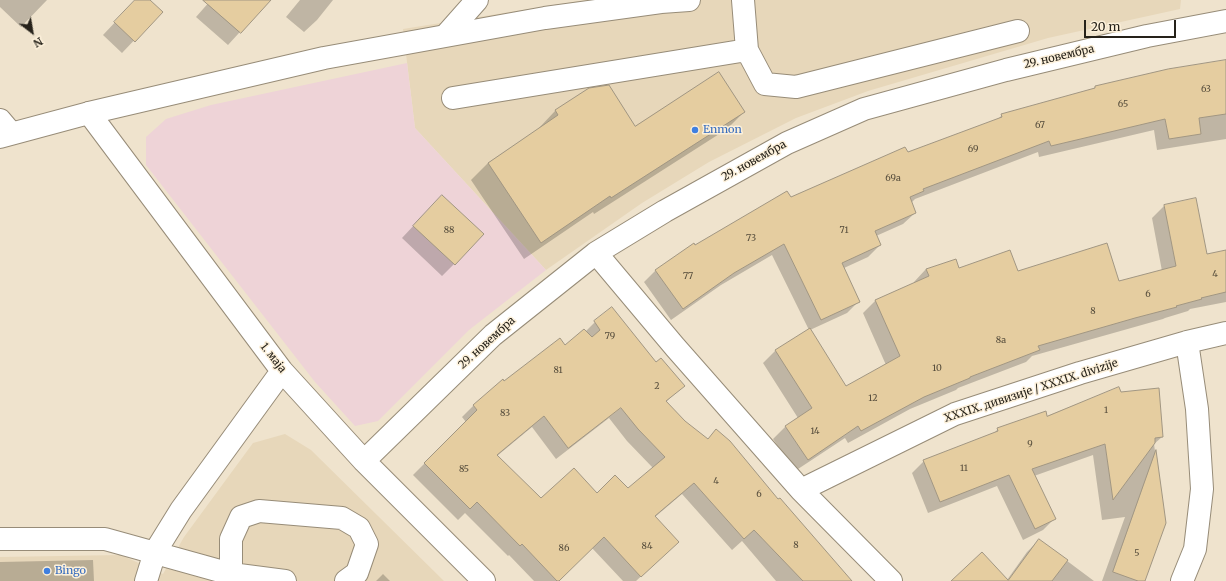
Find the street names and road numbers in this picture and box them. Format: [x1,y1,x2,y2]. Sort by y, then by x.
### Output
street label: 29. новембра [1023,42,1095,72]
street label: 29. новембра [719,138,789,184]
street label: 29. новембра [456,314,518,372]
street label: 1. маја [257,340,289,376]
street label: XXXIX. дивизије / XXXIX. divizije [942,357,1120,425]

